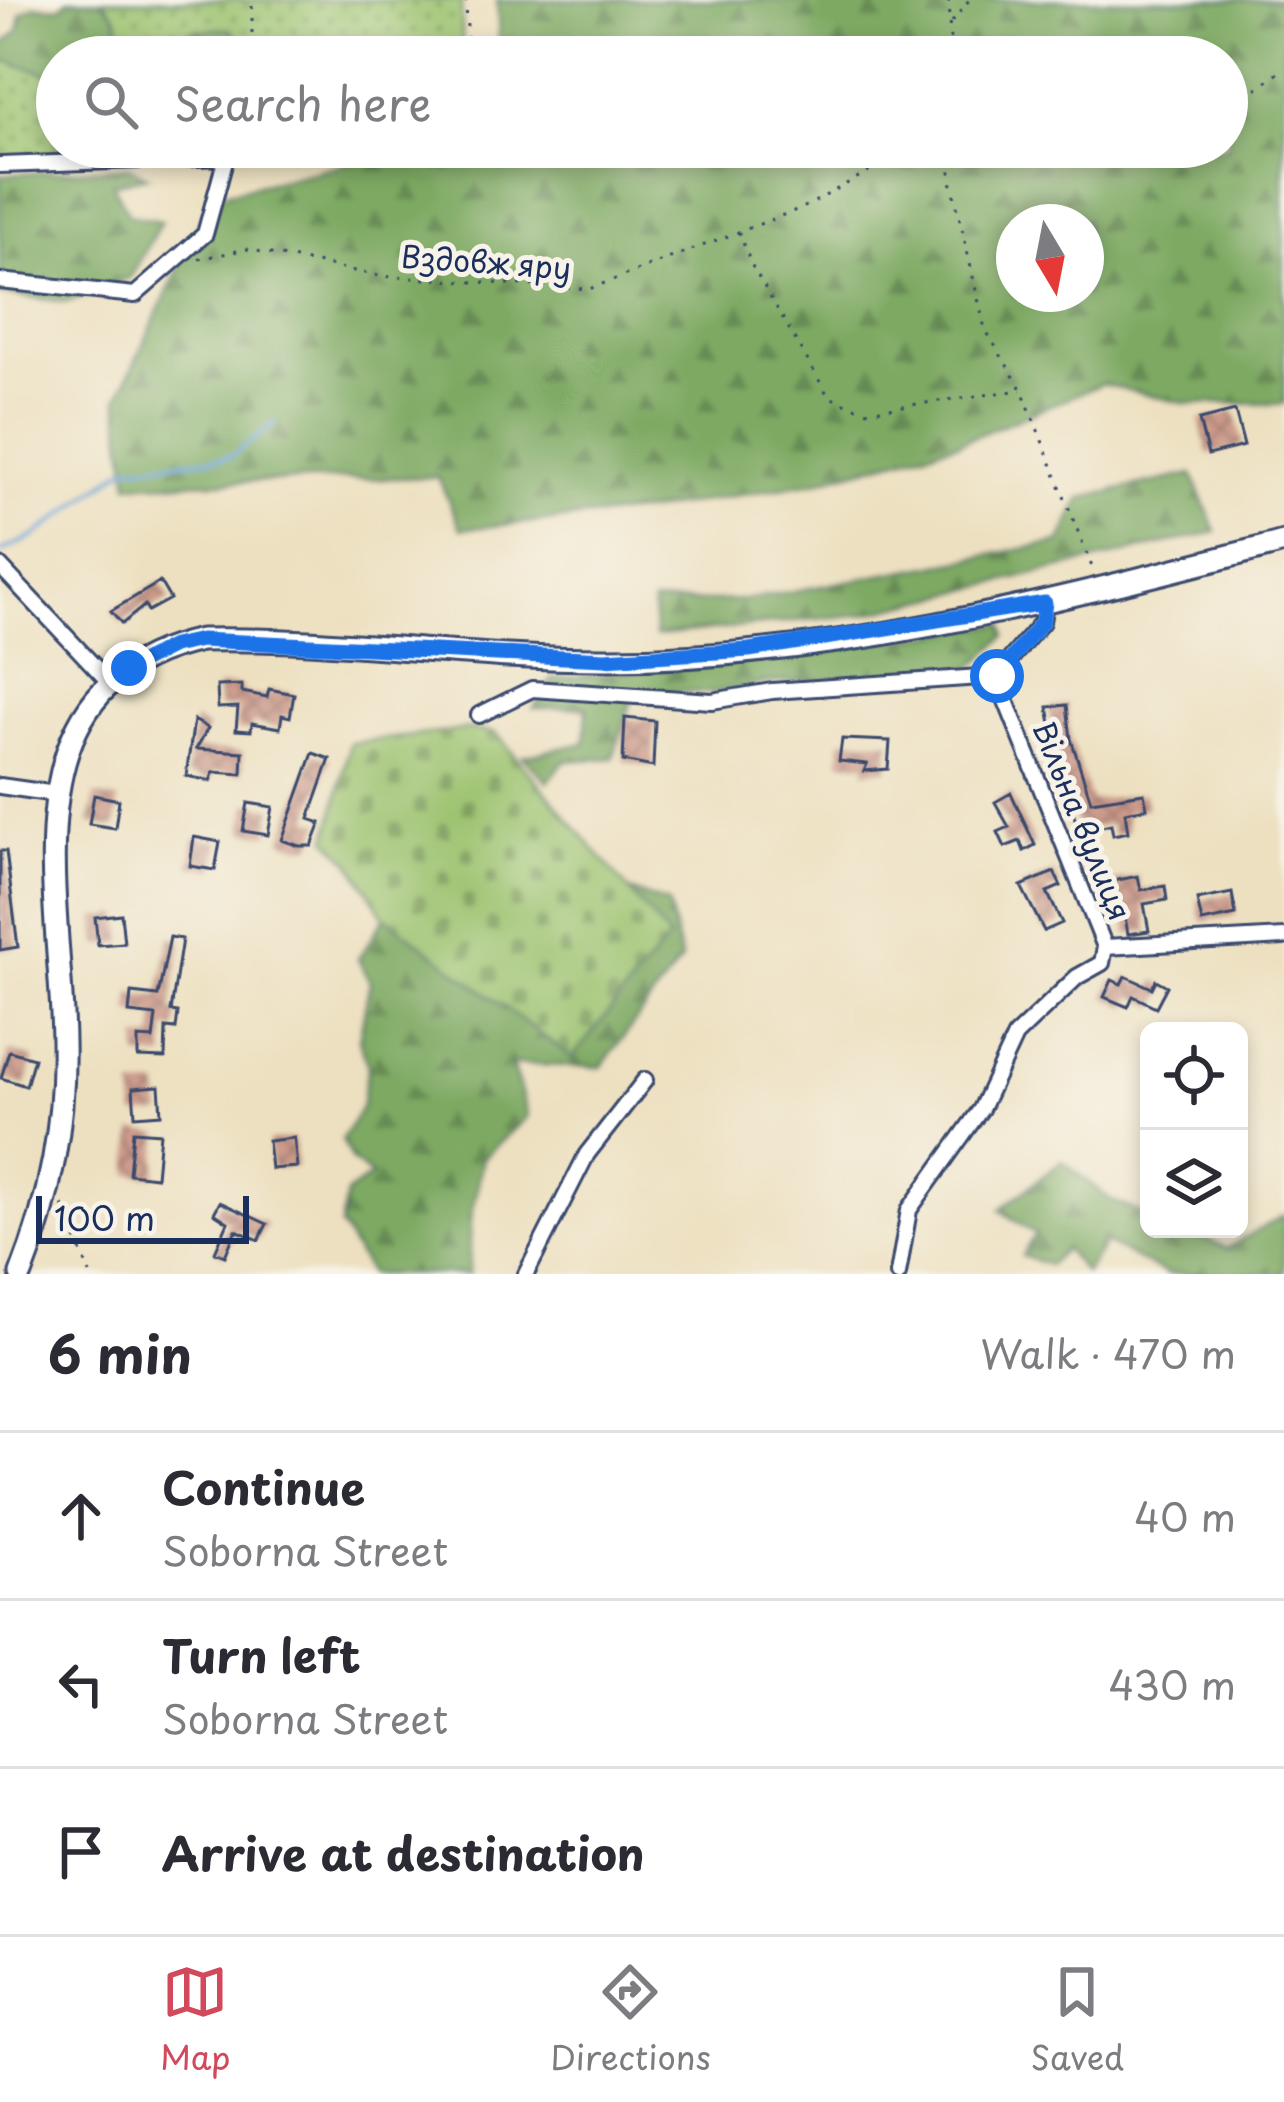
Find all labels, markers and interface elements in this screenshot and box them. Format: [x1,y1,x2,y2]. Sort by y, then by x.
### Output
search box [36,36,1248,168]
text: Search here [174,68,431,136]
icon: search [78,69,144,135]
north arrow [996,204,1104,312]
street label: Вздовж яру [400,233,572,289]
route end [102,641,156,695]
route start [970,649,1024,703]
street label: Вільна вулиця [1023,714,1143,926]
map controls [1140,1022,1248,1238]
button: locate [1140,1022,1248,1130]
button: layers [1140,1130,1248,1238]
scale bar [36,1190,249,1243]
text: 100 m [54,1192,155,1242]
text: 6 min [48,1314,192,1391]
text: Walk · 470 m [980,1323,1236,1382]
text: Continue [162,1452,365,1520]
icon: ahead [48,1483,114,1549]
text: 40 m [1134,1486,1236,1545]
text: Soborna Street [162,1520,448,1579]
text: Turn left [162,1620,361,1688]
icon: left [48,1651,114,1717]
text: 430 m [1109,1654,1236,1713]
text: Soborna Street [162,1688,448,1747]
text: Arrive at destination [162,1818,645,1886]
icon: arrive [48,1819,114,1885]
tab: Map [160,1959,230,2081]
tab: Directions [550,1959,711,2081]
tab: Saved [1030,1959,1124,2081]

